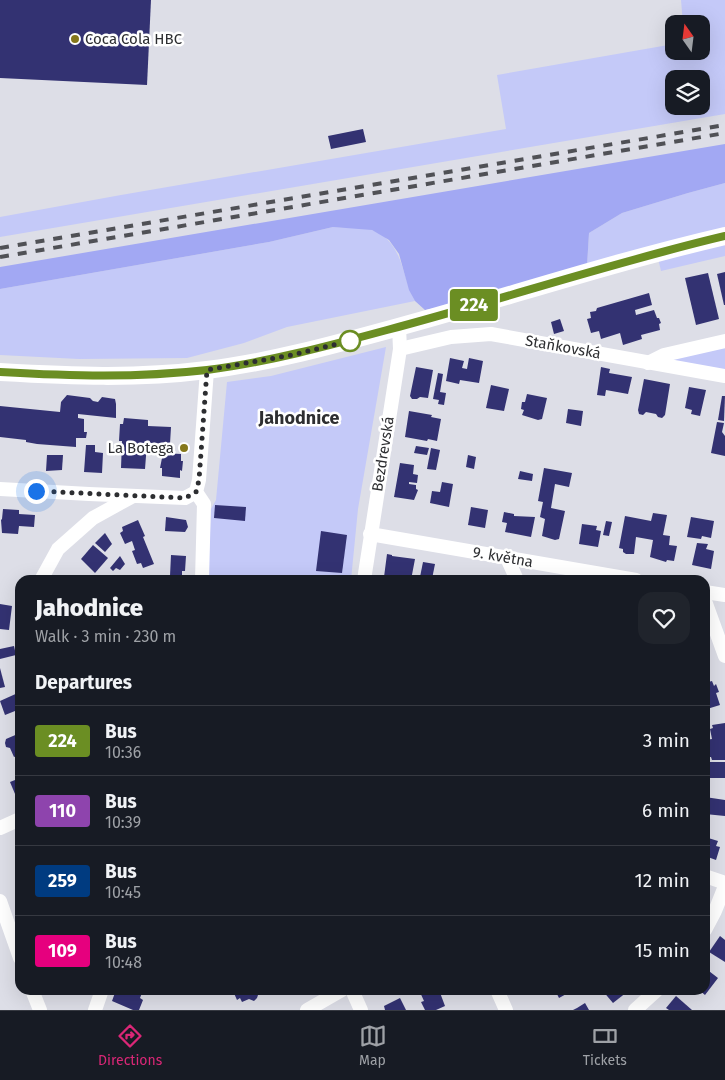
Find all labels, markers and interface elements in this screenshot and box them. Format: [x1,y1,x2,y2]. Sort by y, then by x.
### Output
north arrow [665,15,710,60]
map controls [665,15,710,115]
place label: Coca Cola HBC [85,30,183,48]
marker: Coca Cola HBC [69,33,81,45]
button: layers [665,70,710,115]
line badge: 224 [445,289,503,321]
text: 224 [460,294,488,316]
unlabelled marker [339,330,361,352]
street label: Staňkovská [524,331,602,363]
district label: Jahodnice [258,407,340,429]
street label: Bezdrevská [368,415,398,493]
place label: La Botega [108,439,174,457]
marker: La Botega [178,442,190,454]
your location [24,479,49,504]
street label: 9. května [471,543,535,571]
button: heart [638,592,690,644]
text: Jahodnice [35,594,143,622]
text: Walk · 3 min · 230 m [35,627,176,646]
text: Departures [35,671,132,694]
text: Bus [105,720,137,743]
text: 3 min [643,729,690,752]
text: 224 [48,730,77,752]
text: 10:36 [105,743,141,762]
text: Bus [105,790,137,813]
text: 6 min [642,799,690,822]
text: 110 [49,800,76,822]
text: 10:39 [105,813,141,832]
text: Bus [105,860,137,883]
text: 12 min [635,869,690,892]
text: 259 [48,870,77,892]
text: 10:45 [105,883,141,902]
text: Bus [105,930,137,953]
text: 15 min [634,939,690,962]
text: 109 [48,940,77,962]
text: 10:48 [105,953,142,972]
tab: Directions [98,1022,162,1069]
tab: Map [359,1022,387,1069]
tab: Tickets [583,1022,627,1069]

